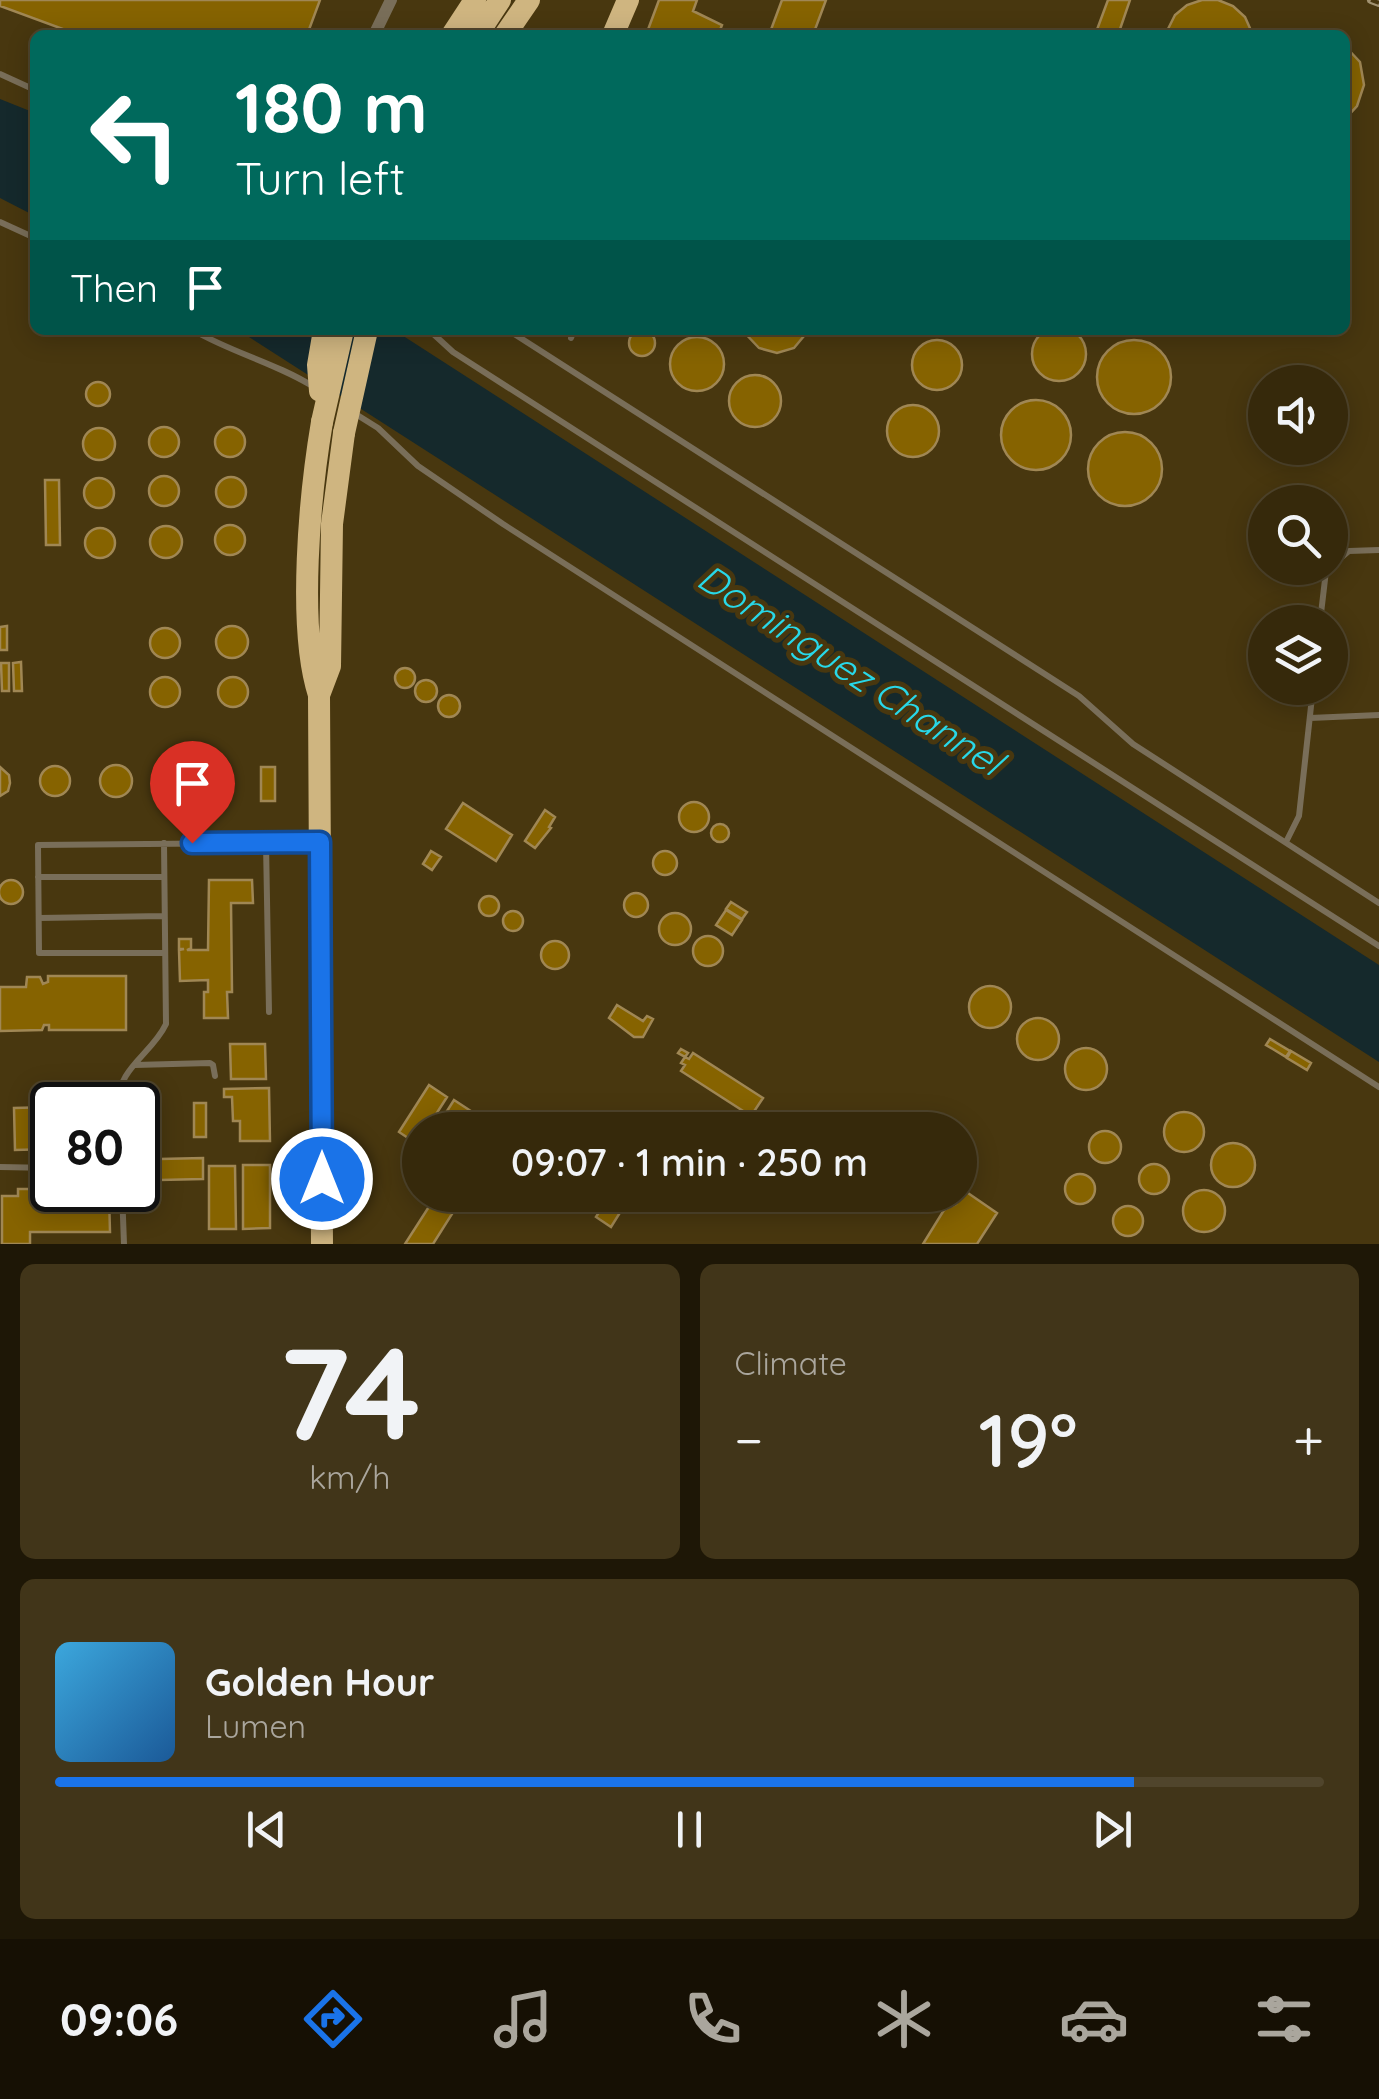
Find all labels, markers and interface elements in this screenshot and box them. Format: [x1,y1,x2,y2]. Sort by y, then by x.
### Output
text: 180 m [235,63,428,151]
icon: left [70,70,200,200]
text: Turn left [235,150,405,206]
icon: arrive [178,260,233,315]
text: Then [70,264,158,312]
map controls [1248,365,1348,705]
button: sound [1248,365,1348,465]
button: search [1248,485,1348,585]
water label: Dominguez Channel [689,553,1016,788]
button: layers [1248,605,1348,705]
pin [150,741,235,844]
icon: arrive [165,756,220,811]
speed limit sign: 80 [30,1082,160,1212]
position arrow [270,1127,374,1231]
text: 09:07 · 1 min · 250 m [511,1138,868,1186]
text: 74 [278,1310,421,1473]
text: Climate [735,1343,847,1383]
text: 19° [979,1392,1078,1486]
text: − [735,1405,763,1474]
text: + [1293,1405,1324,1474]
text: km/h [309,1457,390,1497]
text: Golden Hour [205,1658,434,1706]
text: Lumen [205,1706,306,1746]
icon: previous [239,1802,294,1857]
icon: pause [662,1802,717,1857]
icon: next [1085,1802,1140,1857]
icon: directions [298,1984,368,2054]
icon: music [488,1984,558,2054]
icon: phone [678,1984,748,2054]
icon: climate [869,1984,939,2054]
icon: car [1059,1984,1129,2054]
icon: filters [1249,1984,1319,2054]
text: 09:06 [60,1991,178,2047]

